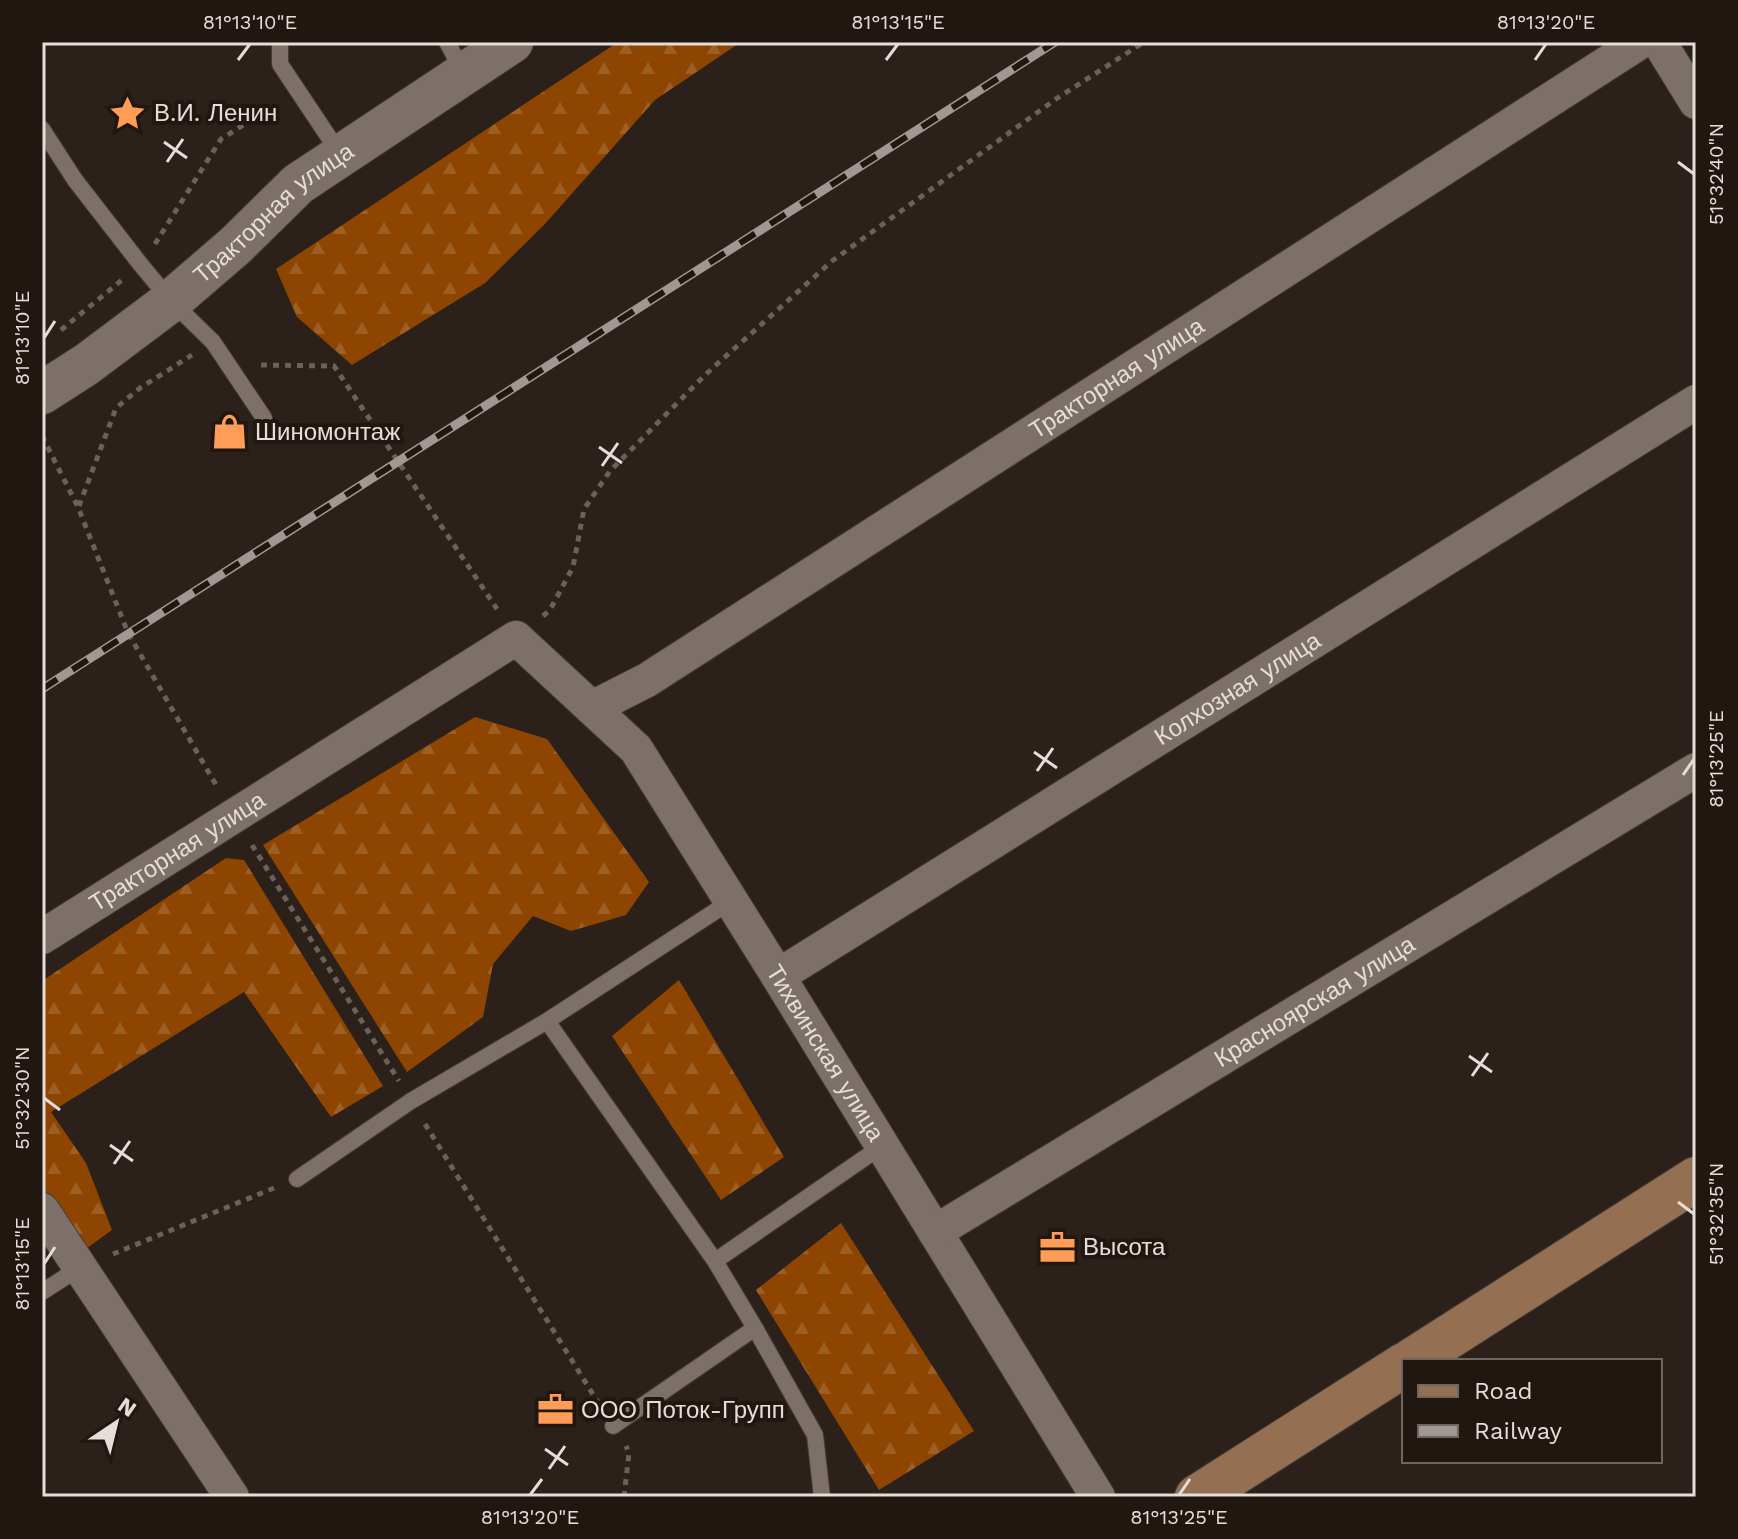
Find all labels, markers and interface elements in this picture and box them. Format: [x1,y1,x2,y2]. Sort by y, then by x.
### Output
text: 81°13'10"E [203,10,297,34]
text: 81°13'15"E [851,10,945,34]
text: 81°13'20"E [1497,10,1595,34]
place icon: В.И. Ленин [109,94,147,132]
place label: В.И. Ленин [154,99,277,127]
text: 51°32'40"N [1704,123,1728,225]
street label: Тракторная улица [188,137,359,289]
text: 81°13'10"E [10,291,34,385]
street label: Тракторная улица [1024,311,1210,445]
shop icon: Шиномонтаж [210,413,248,451]
place label: Шиномонтаж [255,418,400,446]
street label: Колхозная улица [1149,626,1326,751]
text: 81°13'25"E [1704,710,1728,808]
street label: Тракторная улица [84,786,271,917]
street label: Красноярская улица [1209,930,1420,1073]
street label: Тихвинская улица [760,960,890,1147]
text: 51°32'30"N [10,1046,34,1150]
text: 51°32'35"N [1704,1163,1728,1265]
text: 81°13'15"E [10,1217,34,1311]
office icon: Высота [1038,1228,1076,1266]
place label: Высота [1083,1233,1166,1261]
legend [1402,1359,1662,1463]
text: Road [1474,1377,1533,1405]
north arrow [76,1383,156,1463]
office icon: ООО Поток-Групп [536,1391,574,1429]
text: N [113,1392,141,1422]
place label: ООО Поток-Групп [581,1396,785,1424]
text: Railway [1474,1417,1563,1445]
text: 81°13'20"E [481,1505,579,1529]
text: 81°13'25"E [1130,1505,1228,1529]

